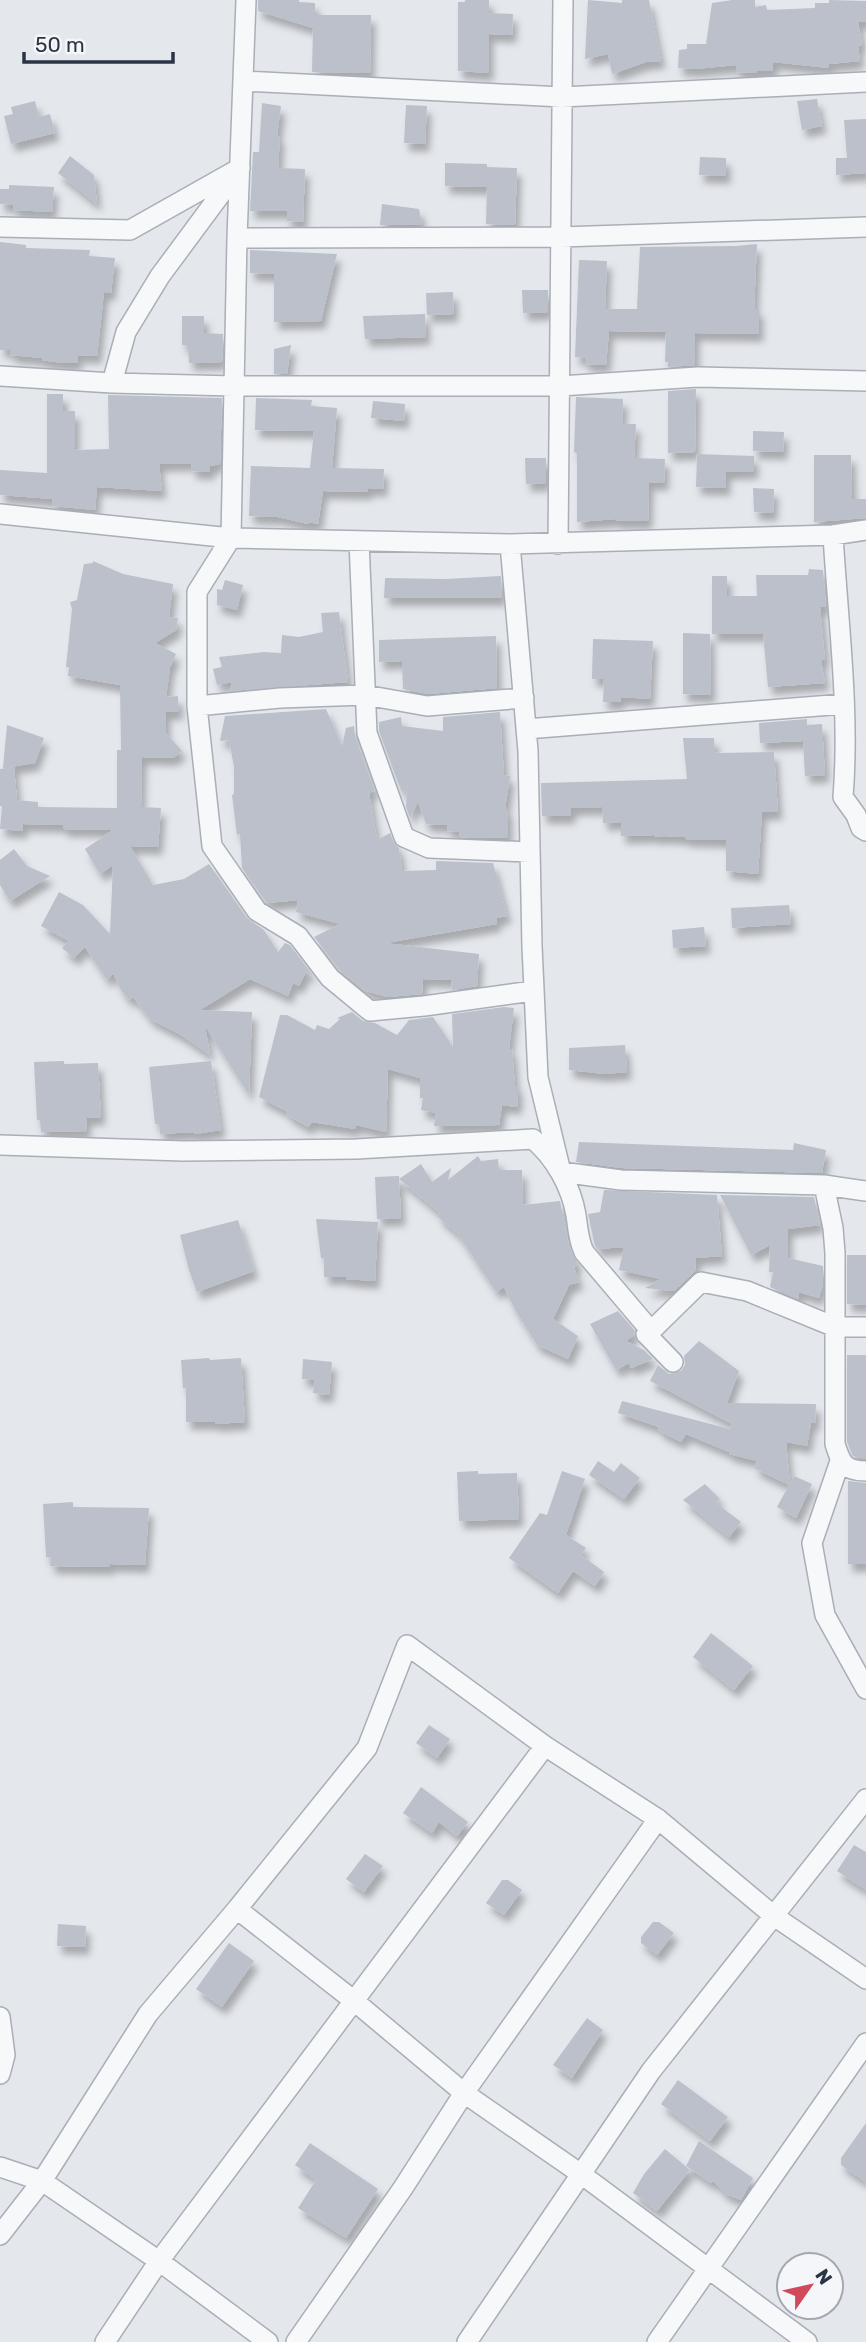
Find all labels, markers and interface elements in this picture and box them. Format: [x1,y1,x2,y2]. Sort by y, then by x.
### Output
scale bar [24,21,173,65]
text: 50 m [35,32,85,57]
north arrow [775,2251,845,2321]
text: N [810,2265,837,2289]

